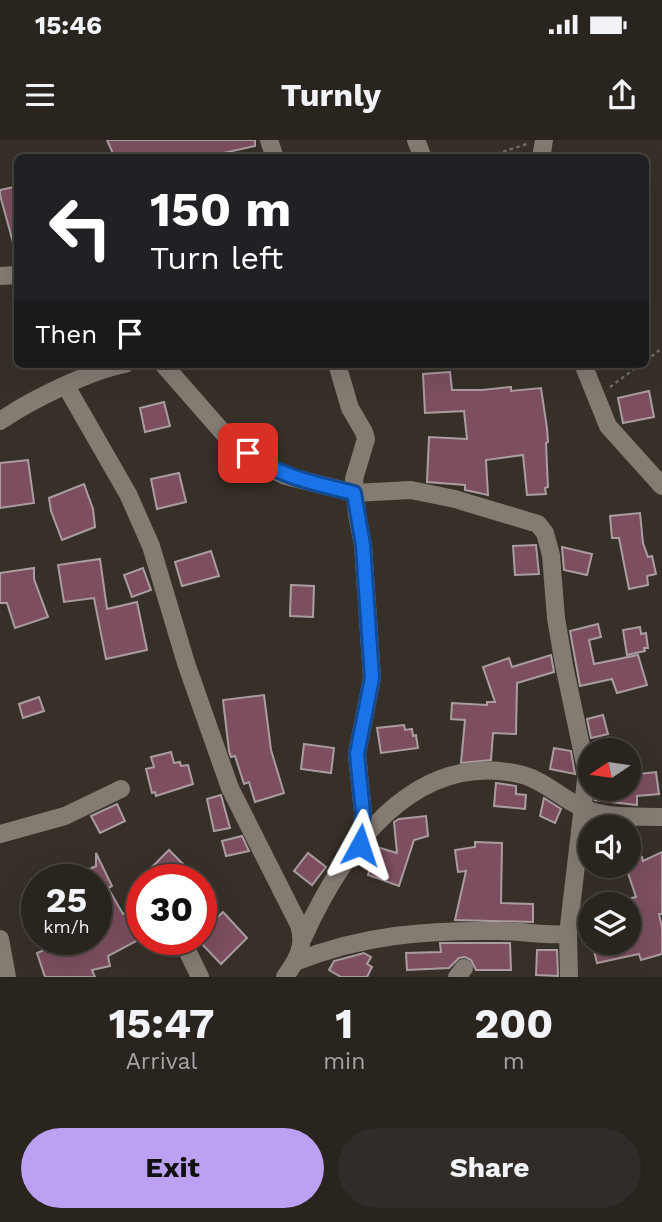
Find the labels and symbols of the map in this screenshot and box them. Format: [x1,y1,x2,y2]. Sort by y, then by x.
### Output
pin [218,423,278,483]
north arrow [578,738,640,802]
position arrow [323,808,397,882]
speed limit sign: 30 [126,864,217,955]

